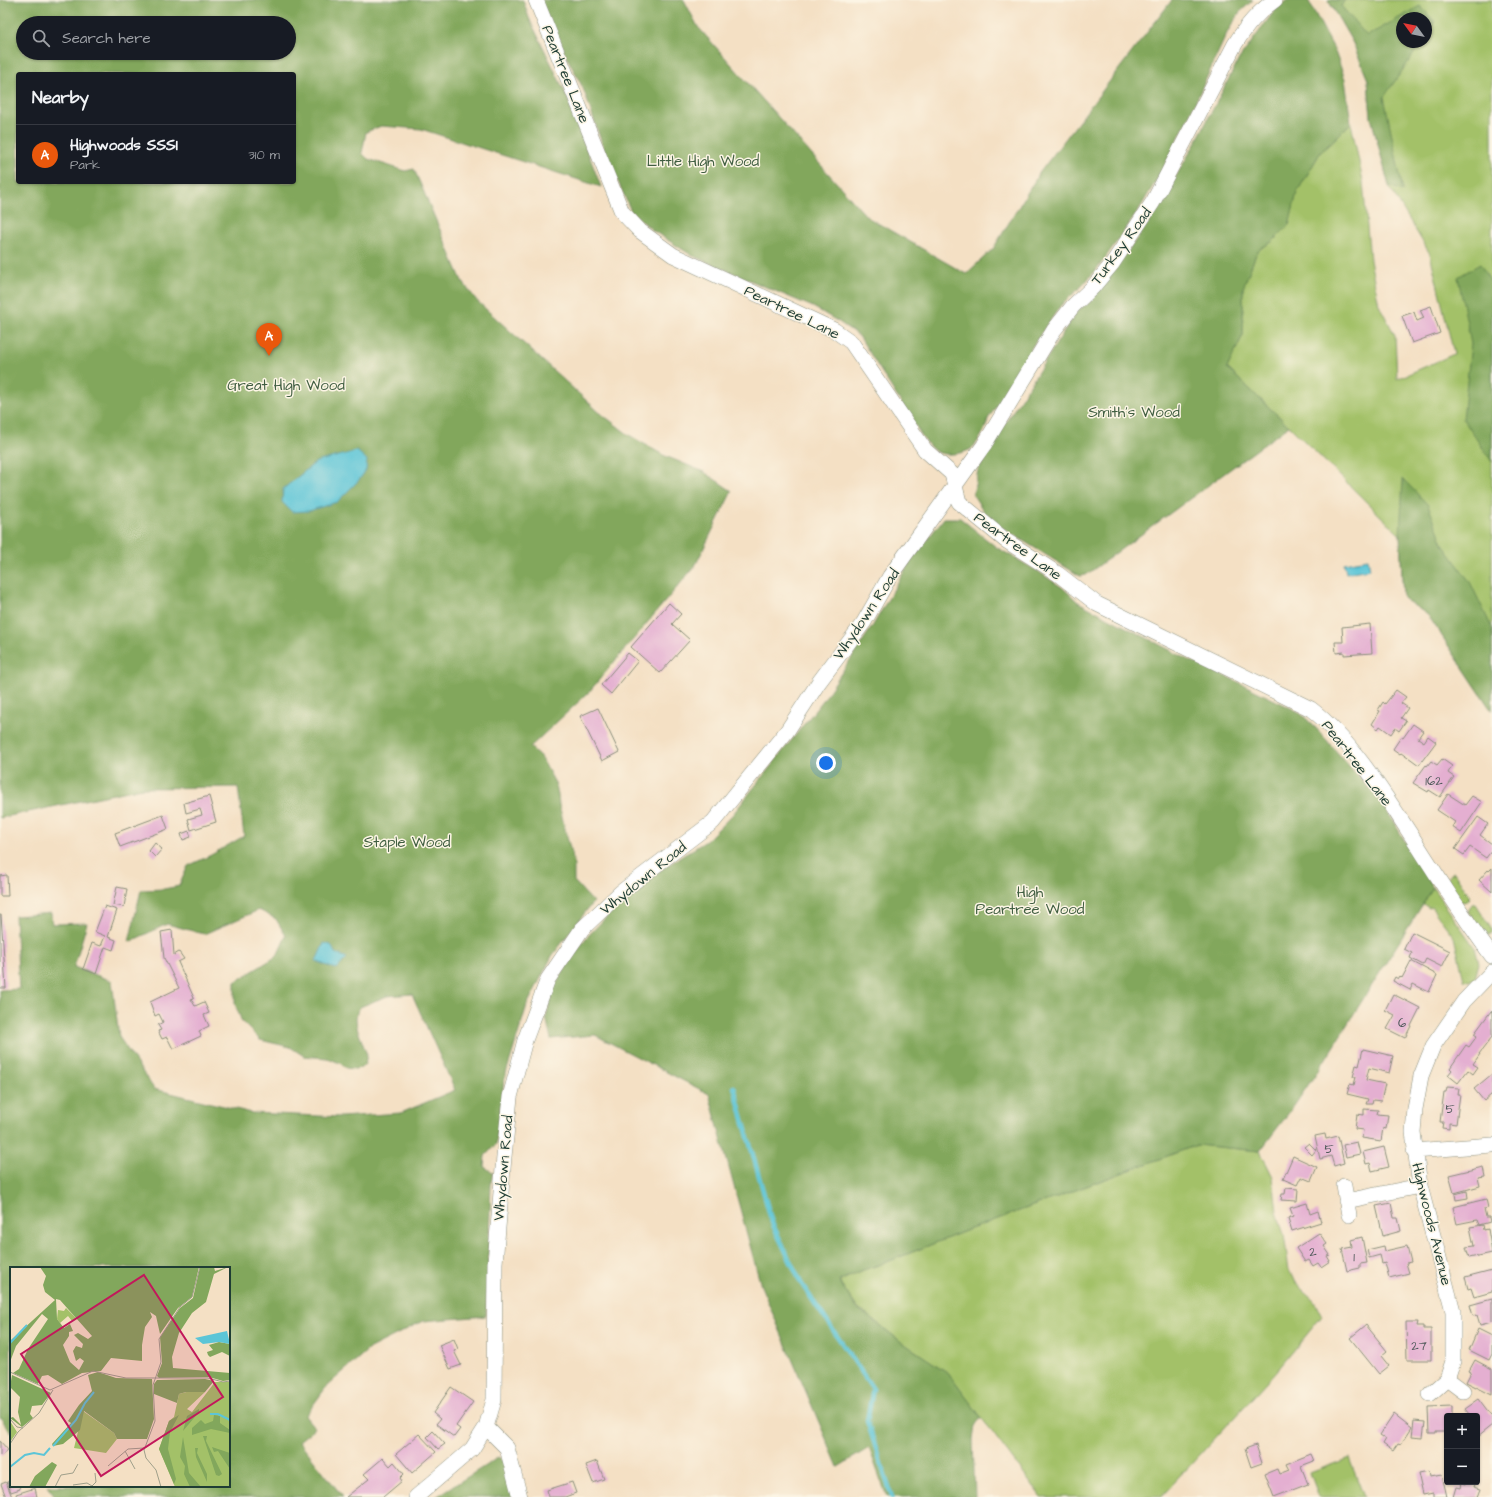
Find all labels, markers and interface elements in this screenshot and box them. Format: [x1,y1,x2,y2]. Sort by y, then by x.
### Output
north arrow [1396,12,1432,48]
search box [16,16,296,60]
street label: Peartree Lane [536,22,595,126]
icon: search [30,27,52,49]
text: Search here [62,28,151,49]
text: Nearby [32,86,89,110]
text: Highwoods SSSI [70,135,178,156]
text: A [41,146,49,164]
text: 310 m [248,146,280,164]
park label: Little High Wood [647,151,760,173]
text: Park [70,156,100,174]
street label: Turkey Road [1086,203,1158,290]
street label: Peartree Lane [741,280,843,345]
pin: A [256,323,282,356]
park label: Great High Wood [227,375,345,397]
park label: Smith's Wood [1088,402,1180,423]
street label: Peartree Lane [970,507,1066,585]
street label: Whydown Road [828,564,906,665]
street label: Peartree Lane [1316,716,1397,811]
your location [816,753,836,773]
house number: 162 [1425,772,1443,790]
park label: Staple Wood [364,832,451,853]
street label: Whydown Road [596,837,692,921]
park label: High Peartree Wood [976,882,1085,920]
house number: 6 [1398,1014,1406,1032]
house number: 5 [1445,1100,1455,1118]
street label: Whydown Road [488,1114,520,1222]
house number: 5 [1324,1140,1334,1158]
street label: Highwoods Avenue [1405,1161,1457,1288]
house number: 2 [1309,1243,1317,1261]
house number: 1 [1353,1248,1355,1266]
inset map [10,1267,230,1487]
house number: 27 [1411,1337,1427,1355]
map controls [1444,1413,1480,1485]
button: + [1444,1413,1480,1449]
button: − [1444,1449,1480,1485]

